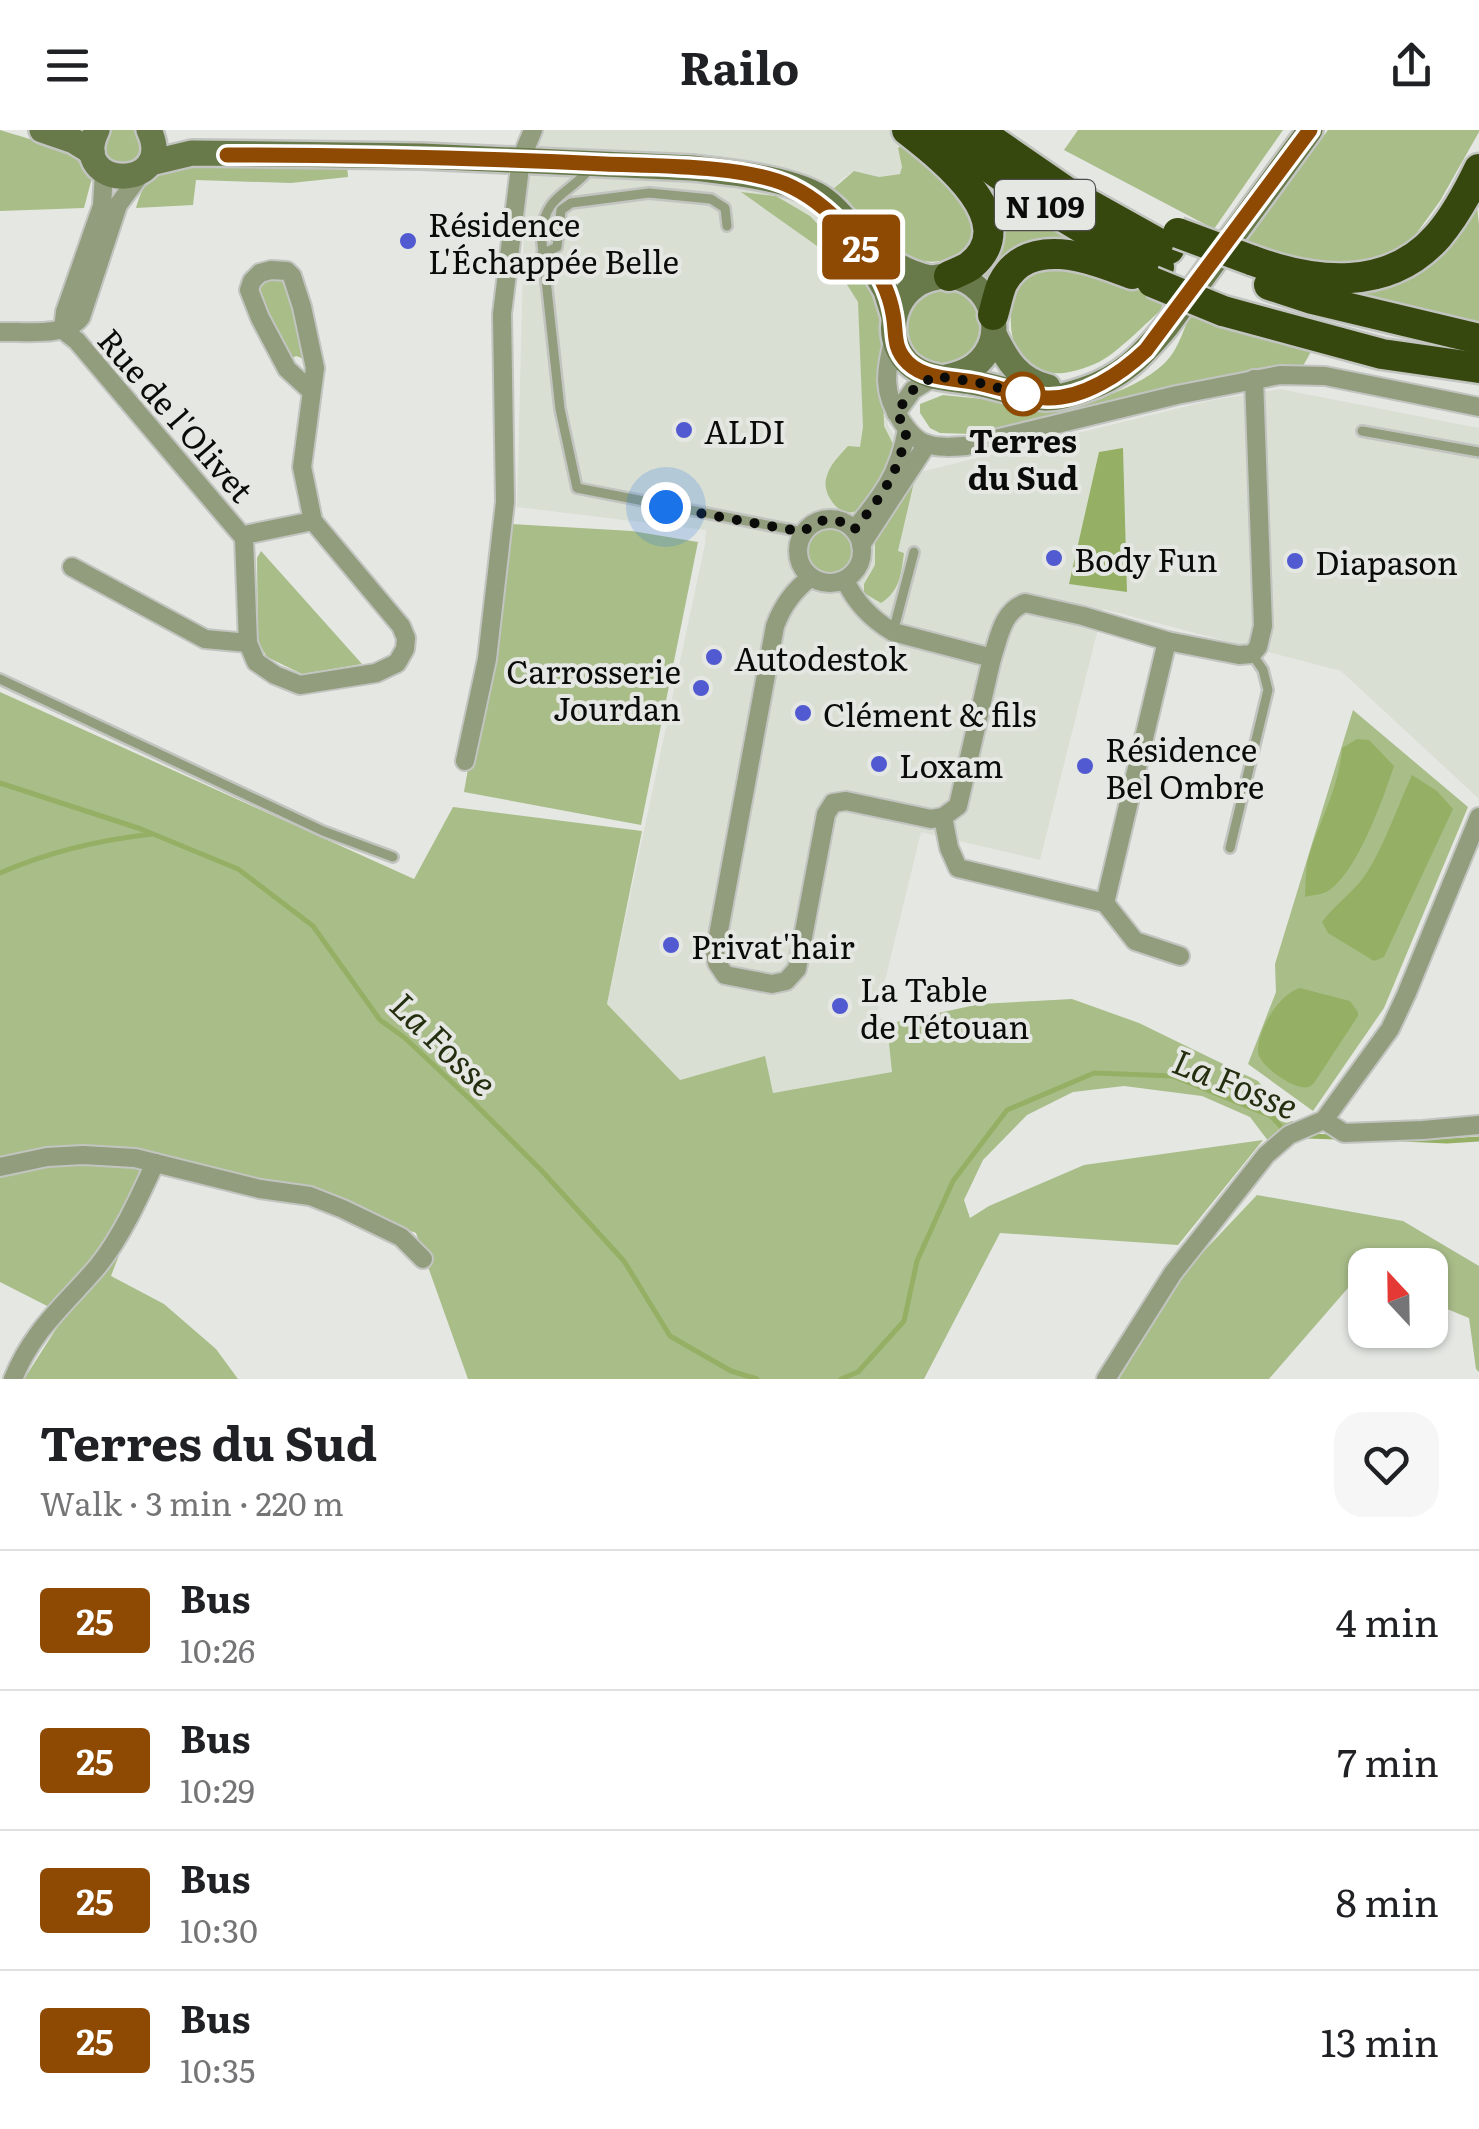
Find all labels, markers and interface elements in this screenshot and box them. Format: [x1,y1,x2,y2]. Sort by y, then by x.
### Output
text: Railo [680,32,799,99]
icon: menu [40,38,95,93]
icon: share [1384,38,1439,93]
road number: N 109 [995,180,1095,230]
place label: Résidence L'Échappée Belle [428,199,679,284]
line badge: 25 [816,214,906,280]
text: 25 [842,221,880,273]
marker: Résidence L'Échappée Belle [397,230,419,252]
street label: Rue de l'Olivet [88,317,266,512]
marker: Terres du Sud [1002,373,1044,415]
place label: ALDI [704,406,785,454]
place label: Terres du Sud [968,415,1078,500]
marker: ALDI [673,419,695,441]
your location [641,482,691,532]
place label: Body Fun [1074,534,1218,582]
place label: Diapason [1315,537,1458,585]
marker: Body Fun [1043,547,1065,569]
marker: Diapason [1284,550,1306,572]
place label: Autodestok [734,633,908,681]
place label: Carrosserie Jourdan [506,646,681,731]
marker: Autodestok [703,646,725,668]
marker: Carrosserie Jourdan [690,677,712,699]
place label: Clément & fils [823,689,1036,737]
marker: Clément & fils [792,702,814,724]
place label: Résidence Bel Ombre [1105,724,1264,809]
place label: Loxam [899,740,1004,788]
marker: Loxam [868,753,890,775]
marker: Résidence Bel Ombre [1074,755,1096,777]
place label: Privat'hair [691,921,855,969]
marker: Privat'hair [660,934,682,956]
place label: La Table de Tétouan [860,964,1030,1049]
water label: La Fosse [380,979,510,1107]
marker: La Table de Tétouan [829,995,851,1017]
water label: La Fosse [1166,1033,1306,1131]
north arrow [1348,1248,1448,1348]
map controls [1348,1248,1448,1348]
text: Terres du Sud [40,1405,377,1476]
button: heart [1334,1412,1439,1517]
text: Walk · 3 min · 220 m [40,1478,344,1526]
text: Bus [180,1568,251,1625]
text: 4 min [1336,1592,1439,1649]
text: 25 [76,1594,114,1646]
text: 10:26 [180,1625,255,1673]
text: Bus [180,1708,251,1765]
text: 7 min [1337,1732,1439,1789]
text: 25 [76,1734,114,1786]
text: 10:29 [180,1765,255,1813]
text: Bus [180,1848,251,1905]
text: 8 min [1336,1872,1439,1929]
text: 25 [76,1874,114,1926]
text: 10:30 [180,1905,258,1953]
text: Bus [180,1988,251,2045]
text: 13 min [1321,2012,1439,2069]
text: 25 [76,2014,114,2066]
text: 10:35 [180,2045,255,2093]

